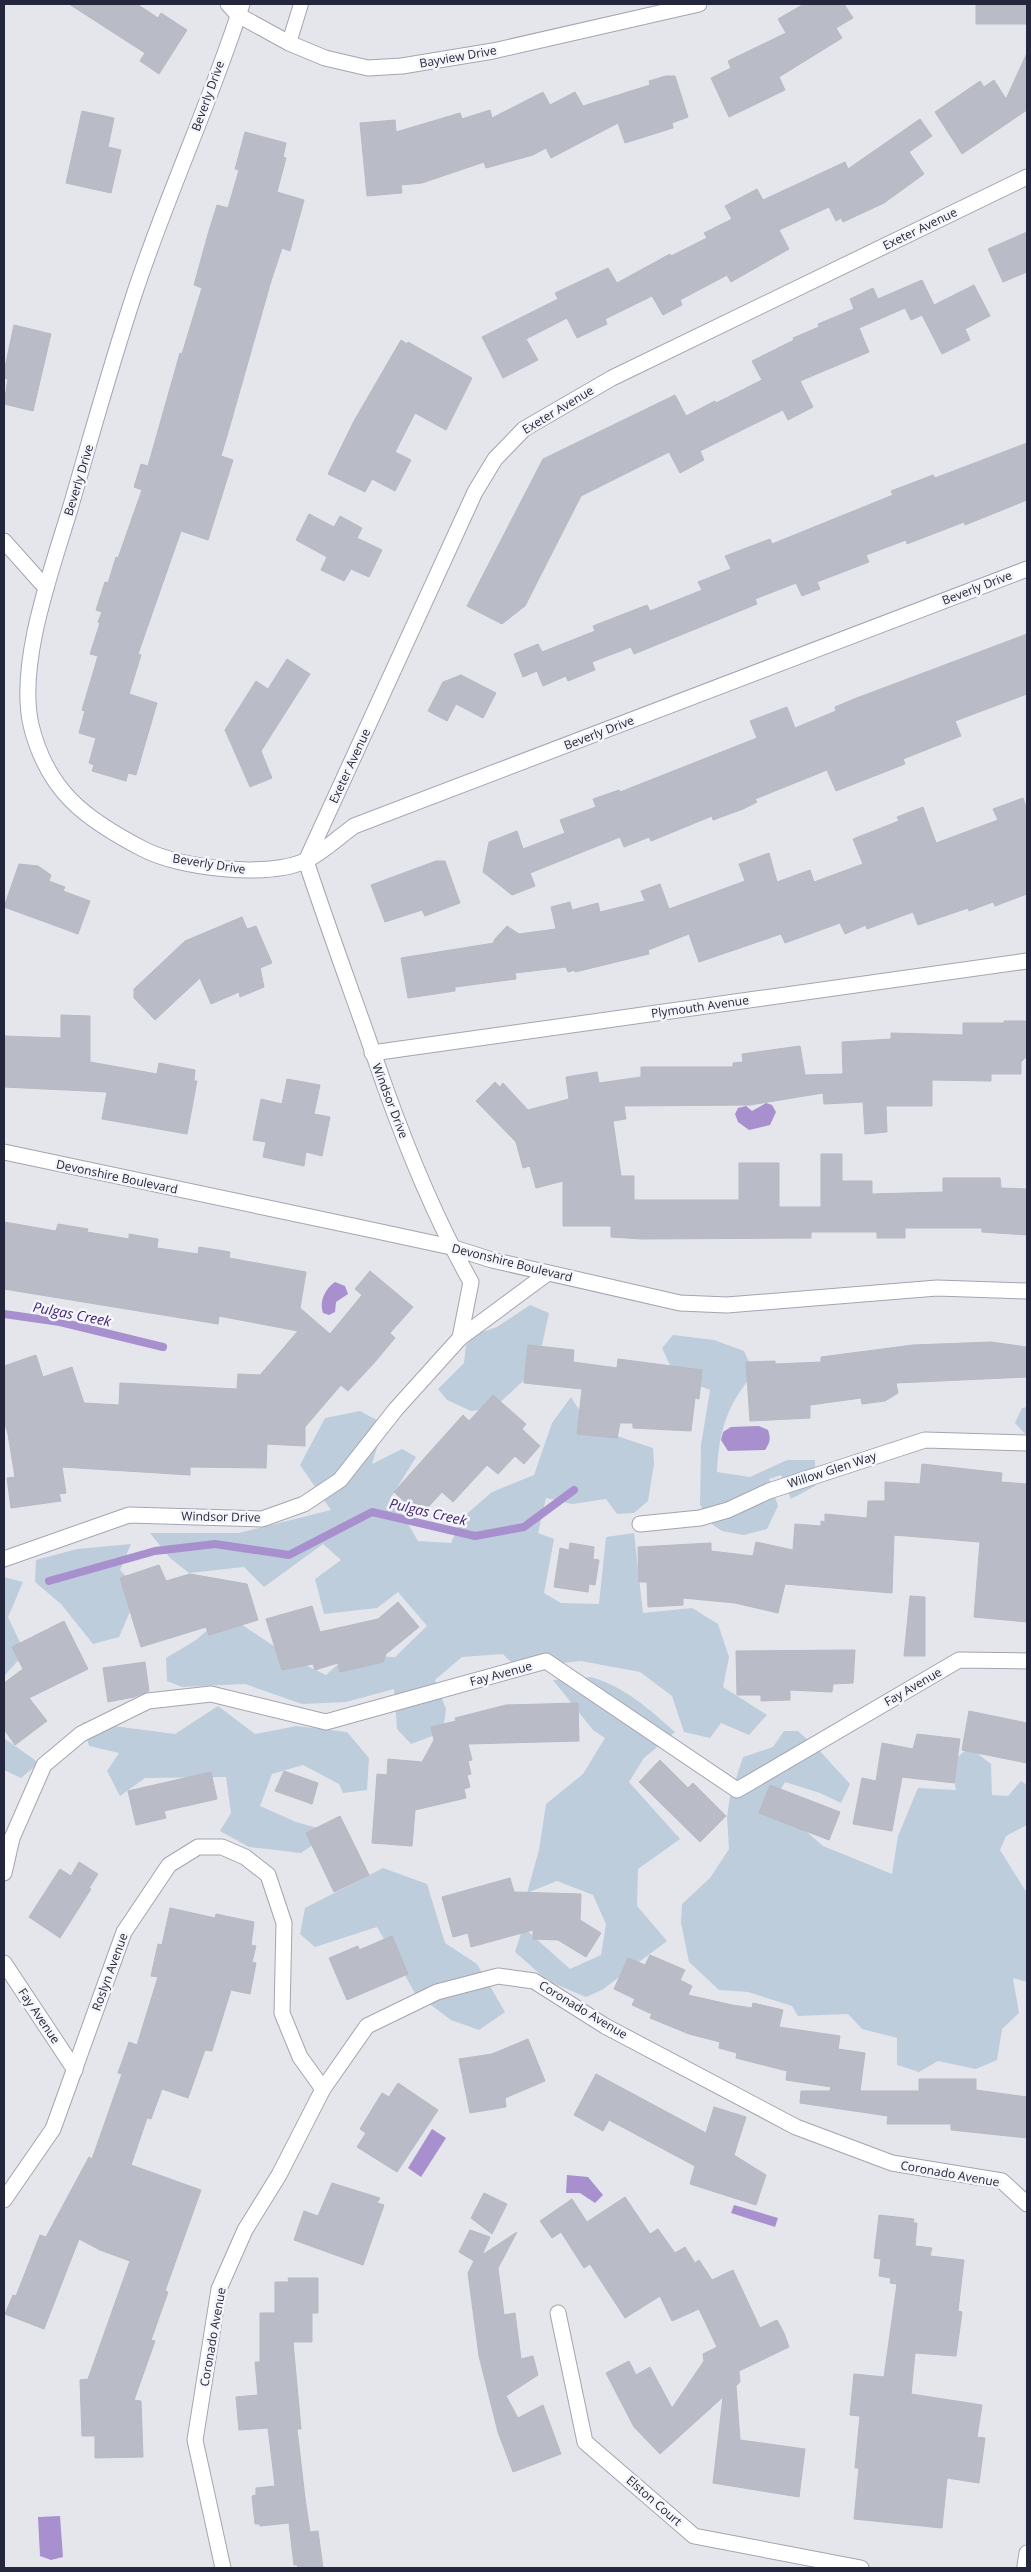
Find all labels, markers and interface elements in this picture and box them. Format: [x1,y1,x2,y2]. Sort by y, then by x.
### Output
street label: Bayview Drive [418,41,498,72]
street label: Beverly Drive [187,58,228,133]
street label: Exeter Avenue [880,203,960,254]
street label: Exeter Avenue [519,381,597,438]
street label: Beverly Drive [60,442,97,518]
street label: Beverly Drive [939,566,1014,609]
street label: Beverly Drive [561,711,636,754]
street label: Exeter Avenue [325,725,374,806]
street label: Beverly Drive [171,849,247,878]
street label: Plymouth Avenue [650,991,750,1022]
street label: Windsor Drive [368,1061,413,1141]
street label: Devonshire Boulevard [55,1155,179,1198]
street label: Devonshire Boulevard [450,1239,574,1286]
water label: Pulgas Creek [32,1297,114,1331]
street label: Willow Glen Way [785,1447,879,1492]
water label: Pulgas Creek [388,1493,470,1530]
street label: Windsor Drive [181,1507,261,1526]
street label: Fay Avenue [468,1657,534,1690]
street label: Fay Avenue [881,1663,945,1710]
street label: Roslyn Avenue [88,1930,132,2013]
street label: Coronado Avenue [536,1976,631,2043]
street label: Fay Avenue [15,1985,64,2047]
street label: Coronado Avenue [899,2156,1001,2191]
street label: Coronado Avenue [195,2286,230,2388]
street label: Elston Court [623,2472,686,2530]

